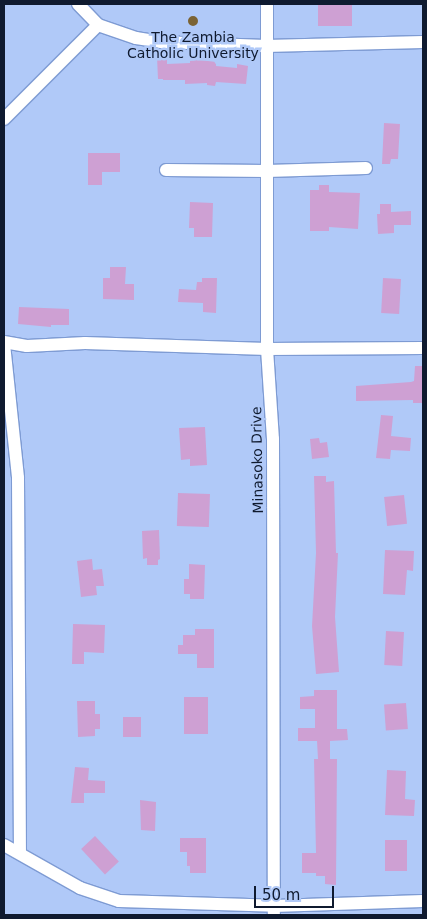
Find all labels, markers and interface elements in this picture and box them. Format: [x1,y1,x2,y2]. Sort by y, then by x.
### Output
marker: The Zambia Catholic University [187,15,199,27]
place label: The Zambia Catholic University [127,29,259,62]
street label: Minasoko Drive [248,406,266,514]
scale bar [257,876,337,908]
text: 50 m [262,886,300,904]

